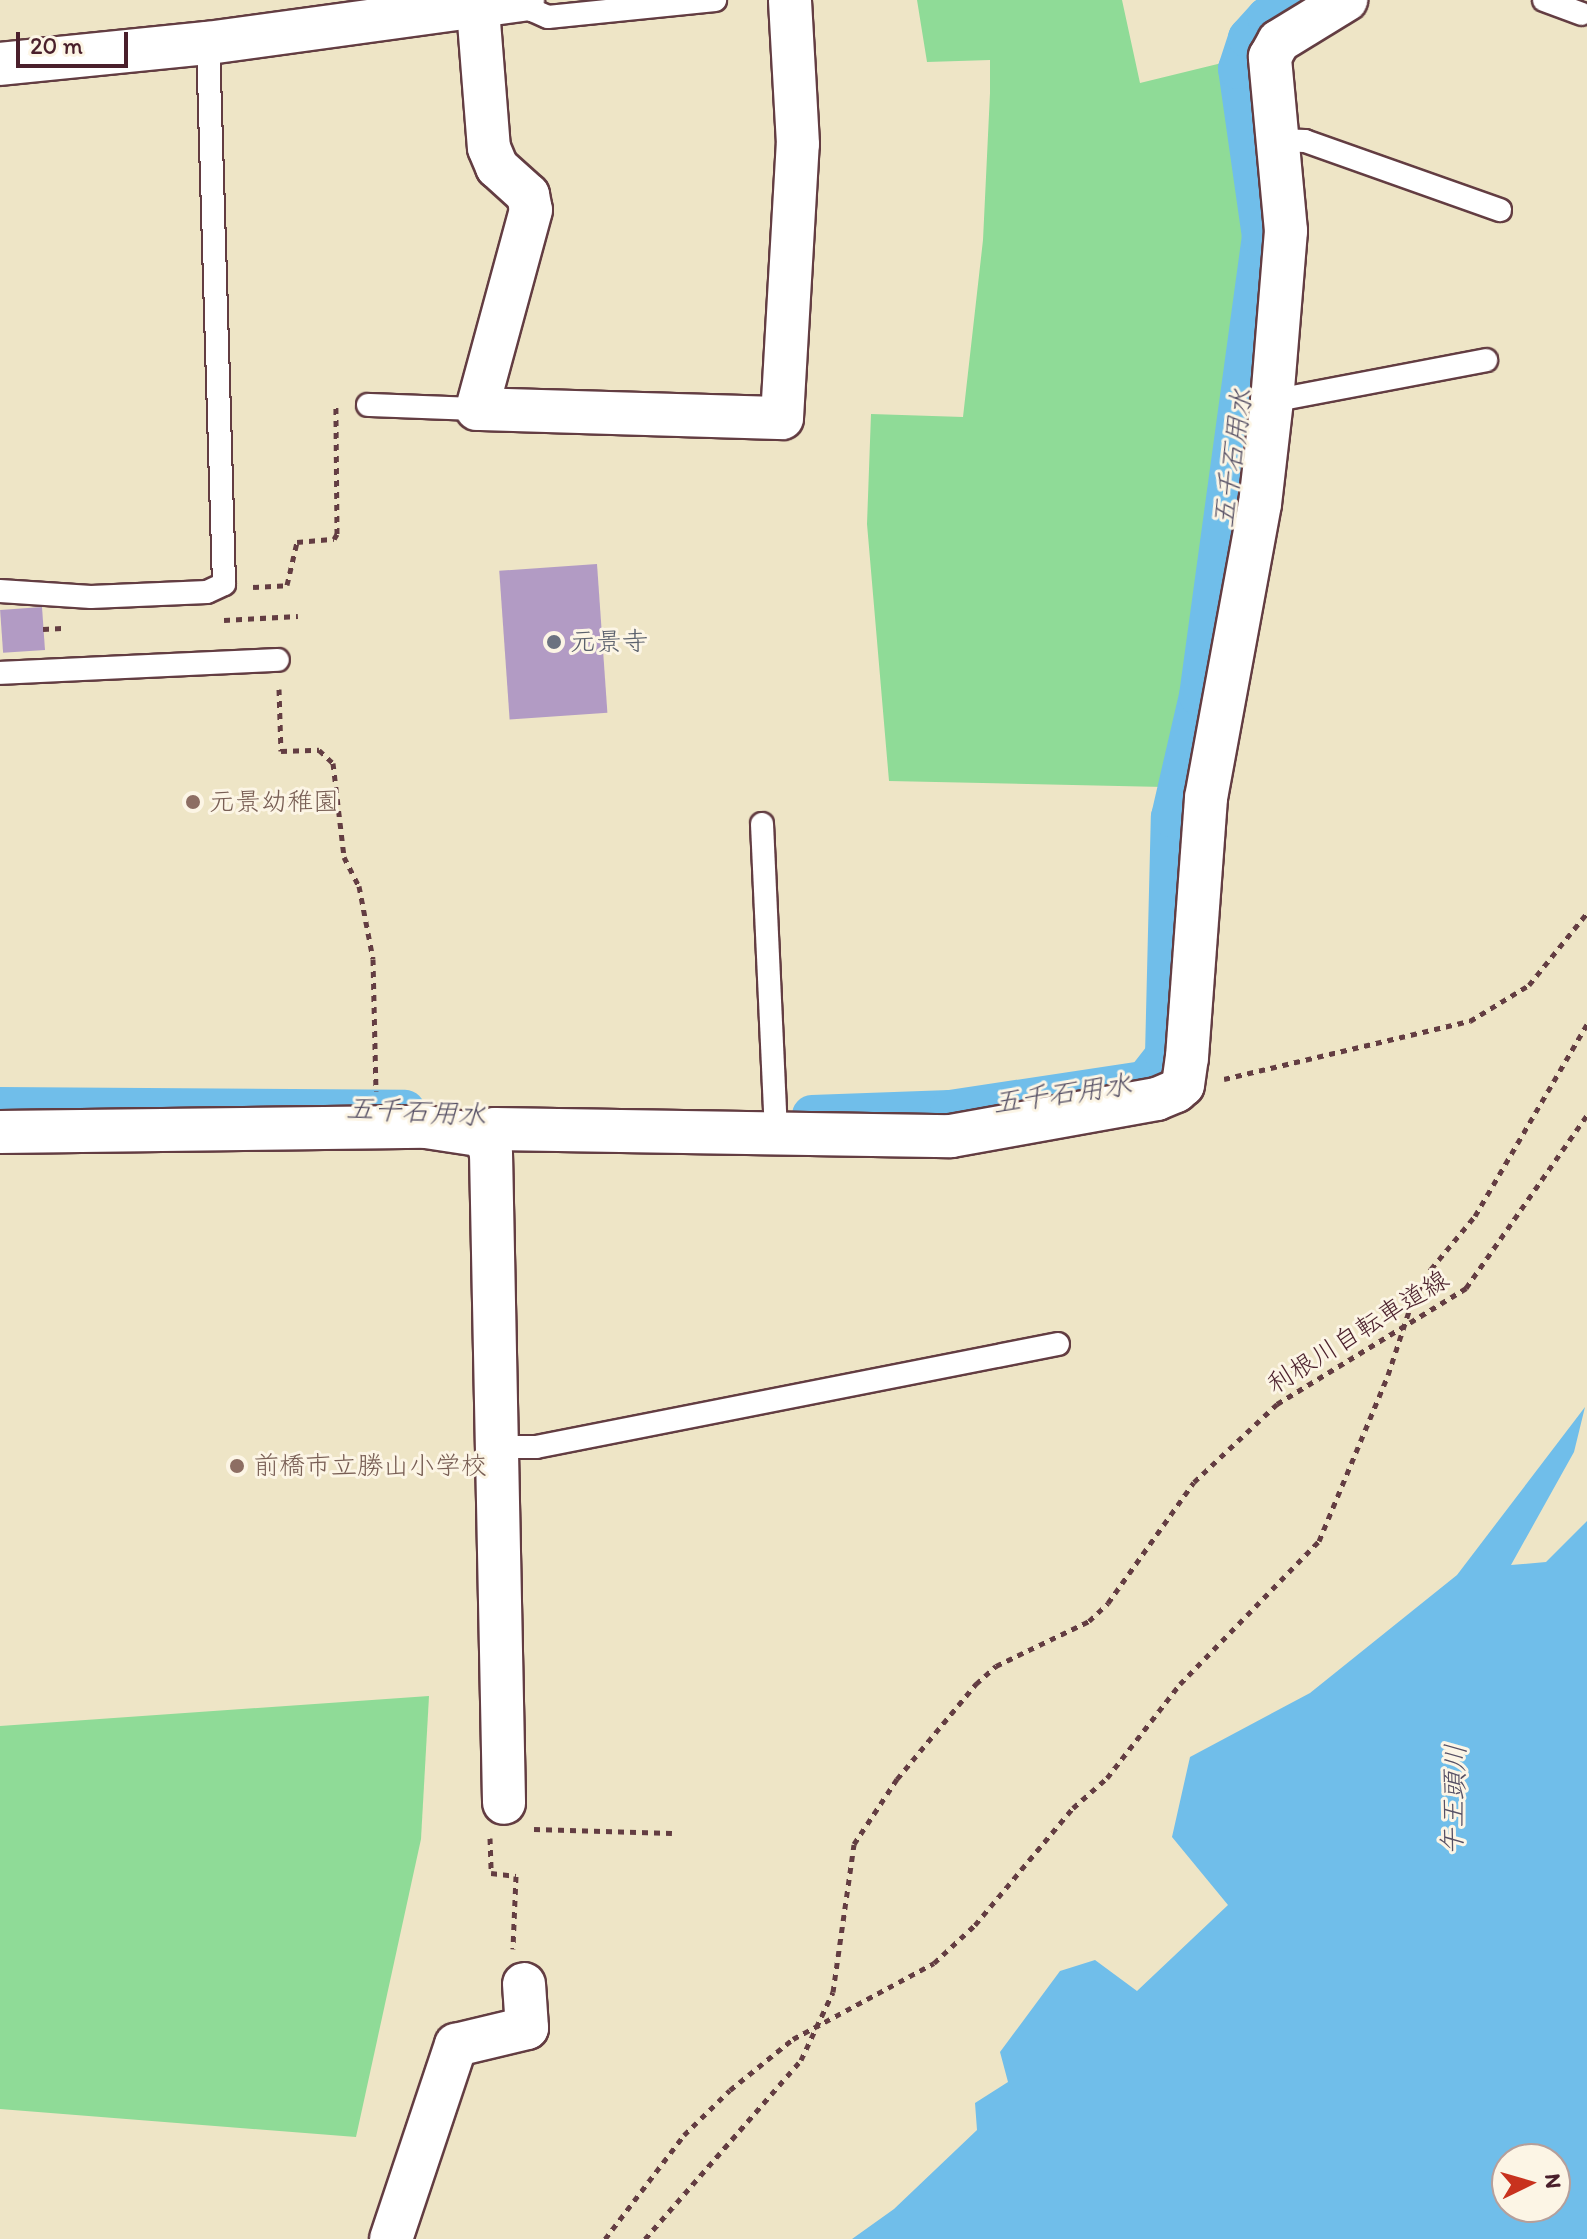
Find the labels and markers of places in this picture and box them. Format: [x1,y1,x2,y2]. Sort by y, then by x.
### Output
place label: 元景寺 [570,626,648,658]
marker: 元景寺 [545,633,563,651]
place label: 元景幼稚園 [209,786,339,818]
marker: 元景幼稚園 [184,793,202,811]
place label: 前橋市立勝山小学校 [253,1450,487,1482]
marker: 前橋市立勝山小学校 [228,1457,246,1475]

